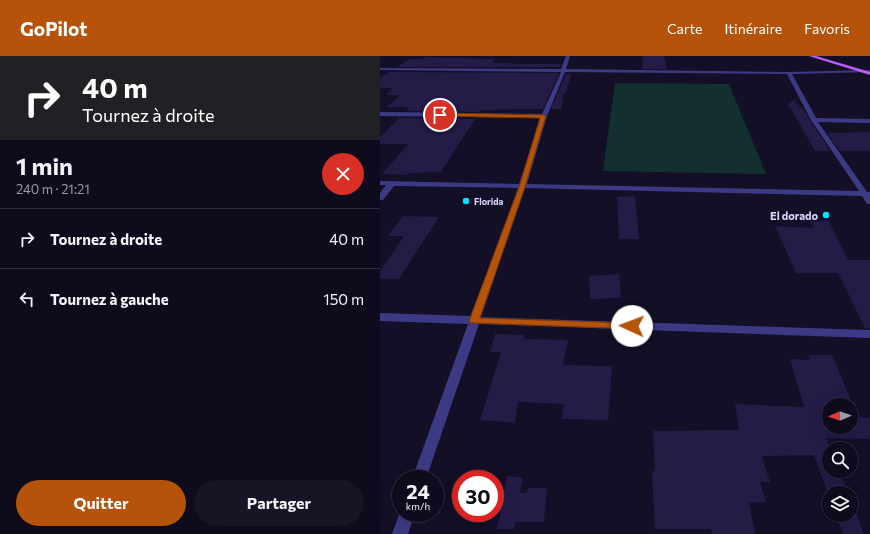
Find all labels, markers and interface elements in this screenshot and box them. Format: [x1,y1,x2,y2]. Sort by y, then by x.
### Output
text: GoPilot [20,17,87,40]
text: Carte [667,20,702,37]
text: Itinéraire [724,20,782,37]
text: Favoris [804,20,850,37]
text: 40 m [82,70,148,104]
icon: right [16,72,68,124]
pin [423,98,457,132]
text: Tournez à droite [82,104,215,126]
icon: arrive [429,104,451,126]
text: 1 min [16,151,73,180]
button: close [322,153,364,195]
text: 240 m · 21:21 [16,181,90,197]
marker: Florida [461,196,471,206]
place label: Florida [474,196,504,207]
place label: El dorado [770,209,818,222]
marker: El dorado [821,210,831,220]
icon: right [16,228,38,250]
text: Tournez à droite [50,230,162,248]
text: 40 m [329,230,364,248]
icon: left [16,288,38,310]
text: Tournez à gauche [50,290,169,308]
text: 150 m [323,290,364,308]
position arrow [611,305,653,347]
north arrow [822,398,858,434]
map controls [822,398,858,522]
button: search [822,442,858,478]
speed limit sign: 30 [452,470,504,522]
text: 24 [406,479,430,503]
button: Quitter [16,480,186,526]
button: Partager [194,480,364,526]
button: layers [822,486,858,522]
text: km/h [406,500,430,512]

